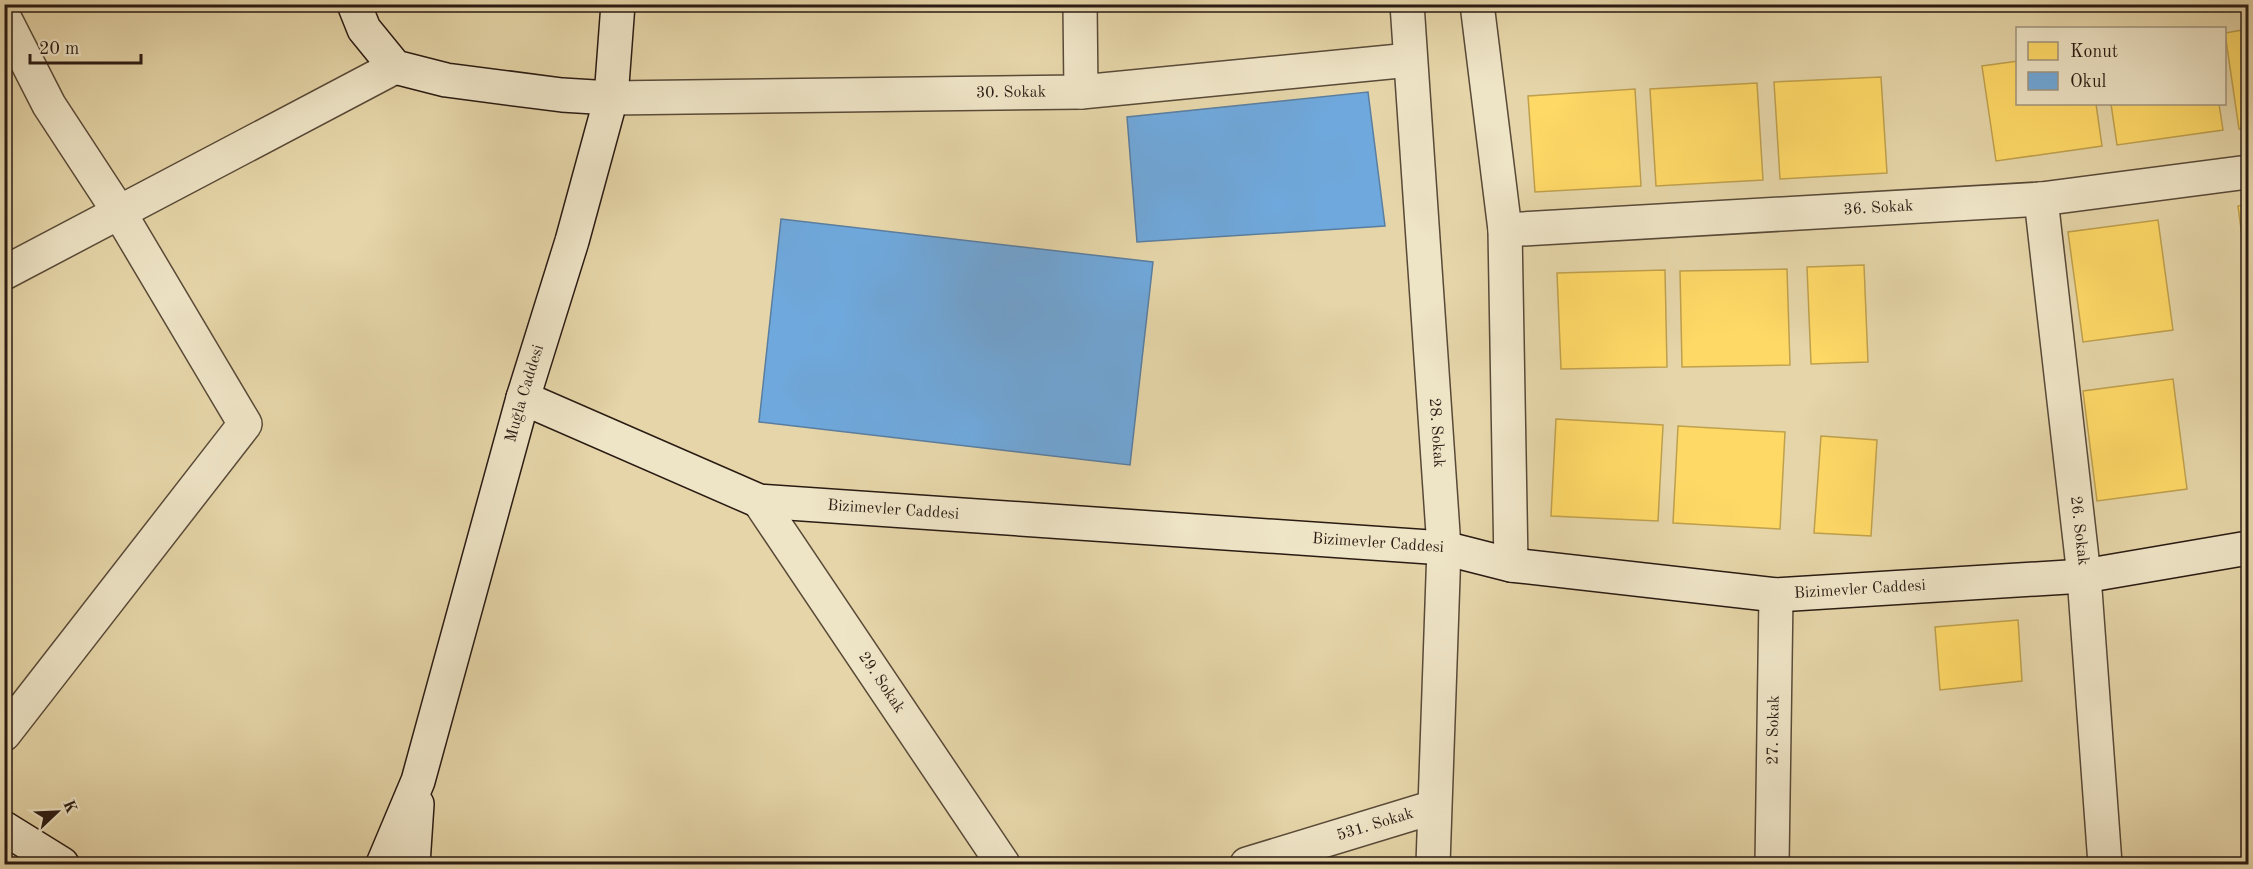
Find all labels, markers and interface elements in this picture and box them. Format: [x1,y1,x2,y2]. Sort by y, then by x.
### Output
scale bar [30,27,141,65]
legend [2016,27,2226,105]
text: 20 m [39,40,79,58]
text: Konut [2070,43,2118,61]
text: Okul [2070,73,2107,91]
street label: 30. Sokak [976,84,1046,101]
street label: 36. Sokak [1843,198,1914,218]
street label: Muğla Caddesi [503,343,547,444]
street label: 28. Sokak [1426,398,1447,468]
street label: 26. Sokak [2067,495,2091,567]
street label: Bizimevler Caddesi [827,498,960,523]
street label: Bizimevler Caddesi [1312,531,1444,556]
street label: Bizimevler Caddesi [1794,578,1926,602]
street label: 29. Sokak [855,649,907,716]
street label: 27. Sokak [1765,695,1783,765]
north arrow [27,782,87,842]
text: K [59,798,79,816]
street label: 531. Sokak [1335,806,1415,844]

